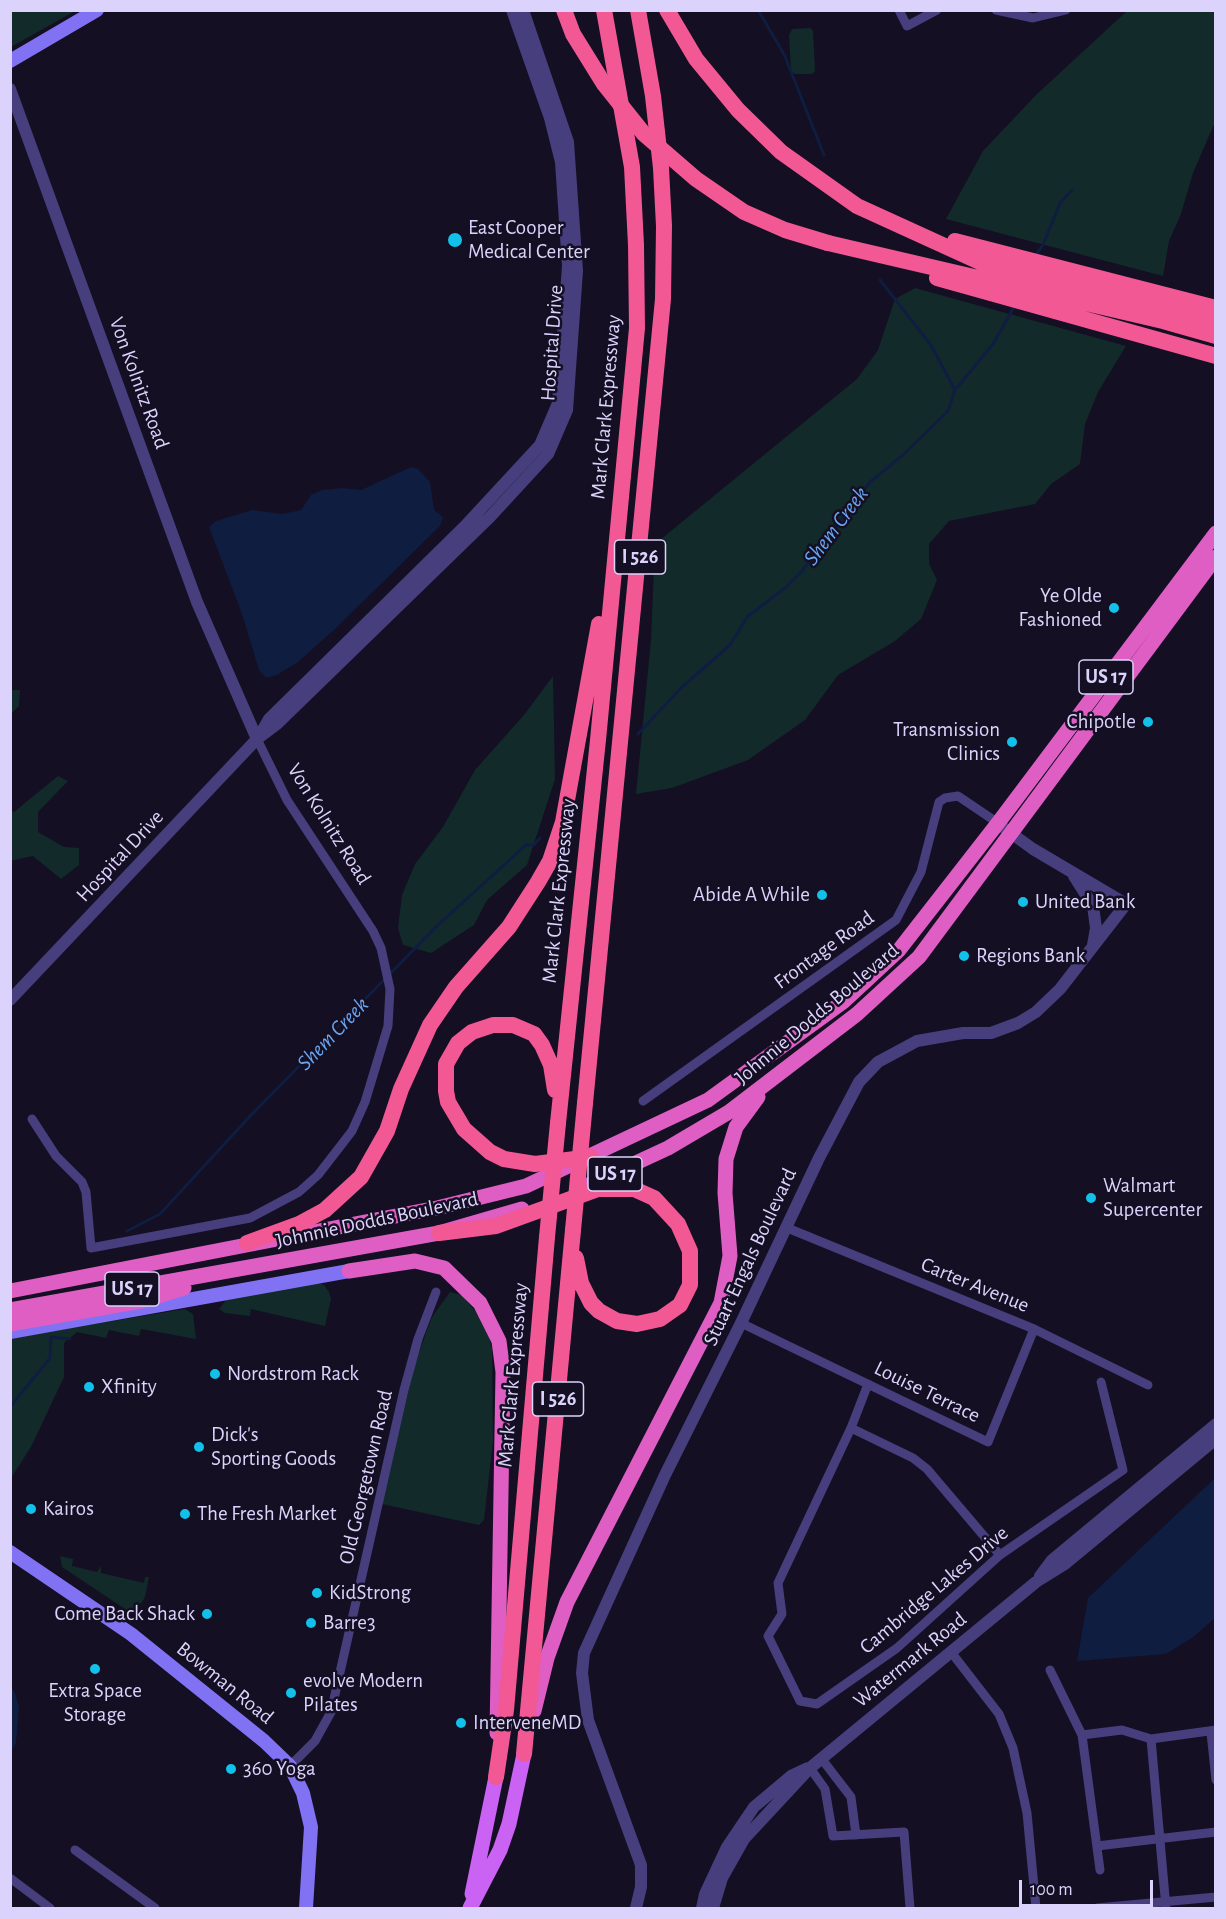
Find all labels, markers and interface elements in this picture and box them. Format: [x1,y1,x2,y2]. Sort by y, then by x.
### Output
place label: East Cooper Medical Center [468,215,590,265]
marker: East Cooper Medical Center [446,231,464,249]
street label: Hospital Drive [535,284,569,402]
street label: Von Kolnitz Road [104,314,174,452]
street label: Mark Clark Expressway [585,314,627,500]
water label: Shem Creek [798,481,874,571]
road number: I 526 [614,540,666,574]
place label: Ye Olde Fashioned [1019,583,1102,633]
marker: Ye Olde Fashioned [1107,601,1121,615]
road number: US 17 [1079,660,1133,694]
place label: Chipotle [1067,709,1136,735]
marker: Chipotle [1141,715,1155,729]
place label: Transmission Clinics [893,717,1000,767]
marker: Transmission Clinics [1005,735,1019,749]
street label: Von Kolnitz Road [282,759,376,889]
street label: Mark Clark Expressway [537,798,581,984]
street label: Hospital Drive [71,805,169,907]
place label: Abide A While [693,882,810,908]
marker: Abide A While [815,888,829,902]
place label: United Bank [1035,889,1135,915]
marker: United Bank [1016,895,1030,909]
street label: Frontage Road [769,905,879,995]
street label: Johnnie Dodds Boulevard [730,938,904,1090]
place label: Regions Bank [976,943,1085,969]
marker: Regions Bank [957,949,971,963]
water label: Shem Creek [292,992,374,1076]
road number: US 17 [588,1157,642,1191]
street label: Stuart Engals Boulevard [698,1164,802,1350]
place label: Walmart Supercenter [1103,1173,1202,1223]
street label: Johnnie Dodds Boulevard [273,1186,481,1254]
marker: Walmart Supercenter [1084,1191,1098,1205]
street label: Carter Avenue [917,1252,1033,1318]
road number: US 17 [105,1272,159,1306]
street label: Mark Clark Expressway [492,1282,534,1468]
street label: Louise Terrace [870,1356,984,1428]
place label: Nordstrom Rack [227,1361,359,1387]
marker: Nordstrom Rack [208,1367,222,1381]
place label: Xfinity [101,1374,157,1400]
marker: Xfinity [82,1380,96,1394]
road number: I 526 [532,1382,584,1416]
street label: Old Georgetown Road [334,1387,398,1567]
place label: Dick's Sporting Goods [211,1422,336,1472]
marker: Dick's Sporting Goods [192,1440,206,1454]
place label: Kairos [43,1496,94,1522]
place label: The Fresh Market [197,1501,336,1527]
marker: Kairos [24,1502,38,1516]
marker: The Fresh Market [178,1507,192,1521]
street label: Cambridge Lakes Drive [855,1521,1013,1659]
place label: KidStrong [329,1580,411,1606]
marker: KidStrong [310,1586,324,1600]
place label: Come Back Shack [54,1601,195,1627]
marker: Come Back Shack [200,1607,214,1621]
street label: Watermark Road [848,1607,972,1713]
place label: Barre3 [323,1610,376,1636]
marker: Barre3 [304,1616,318,1630]
street label: Bowman Road [171,1636,279,1730]
marker: Extra Space Storage [88,1662,102,1676]
place label: evolve Modern Pilates [303,1668,423,1718]
place label: Extra Space Storage [48,1678,142,1728]
marker: evolve Modern Pilates [284,1686,298,1700]
place label: InterveneMD [473,1710,581,1736]
marker: InterveneMD [454,1716,468,1730]
place label: 360 Yoga [243,1756,316,1782]
marker: 360 Yoga [224,1762,238,1776]
scale bar [1022,1868,1156,1906]
text: 100 m [1030,1881,1073,1899]

